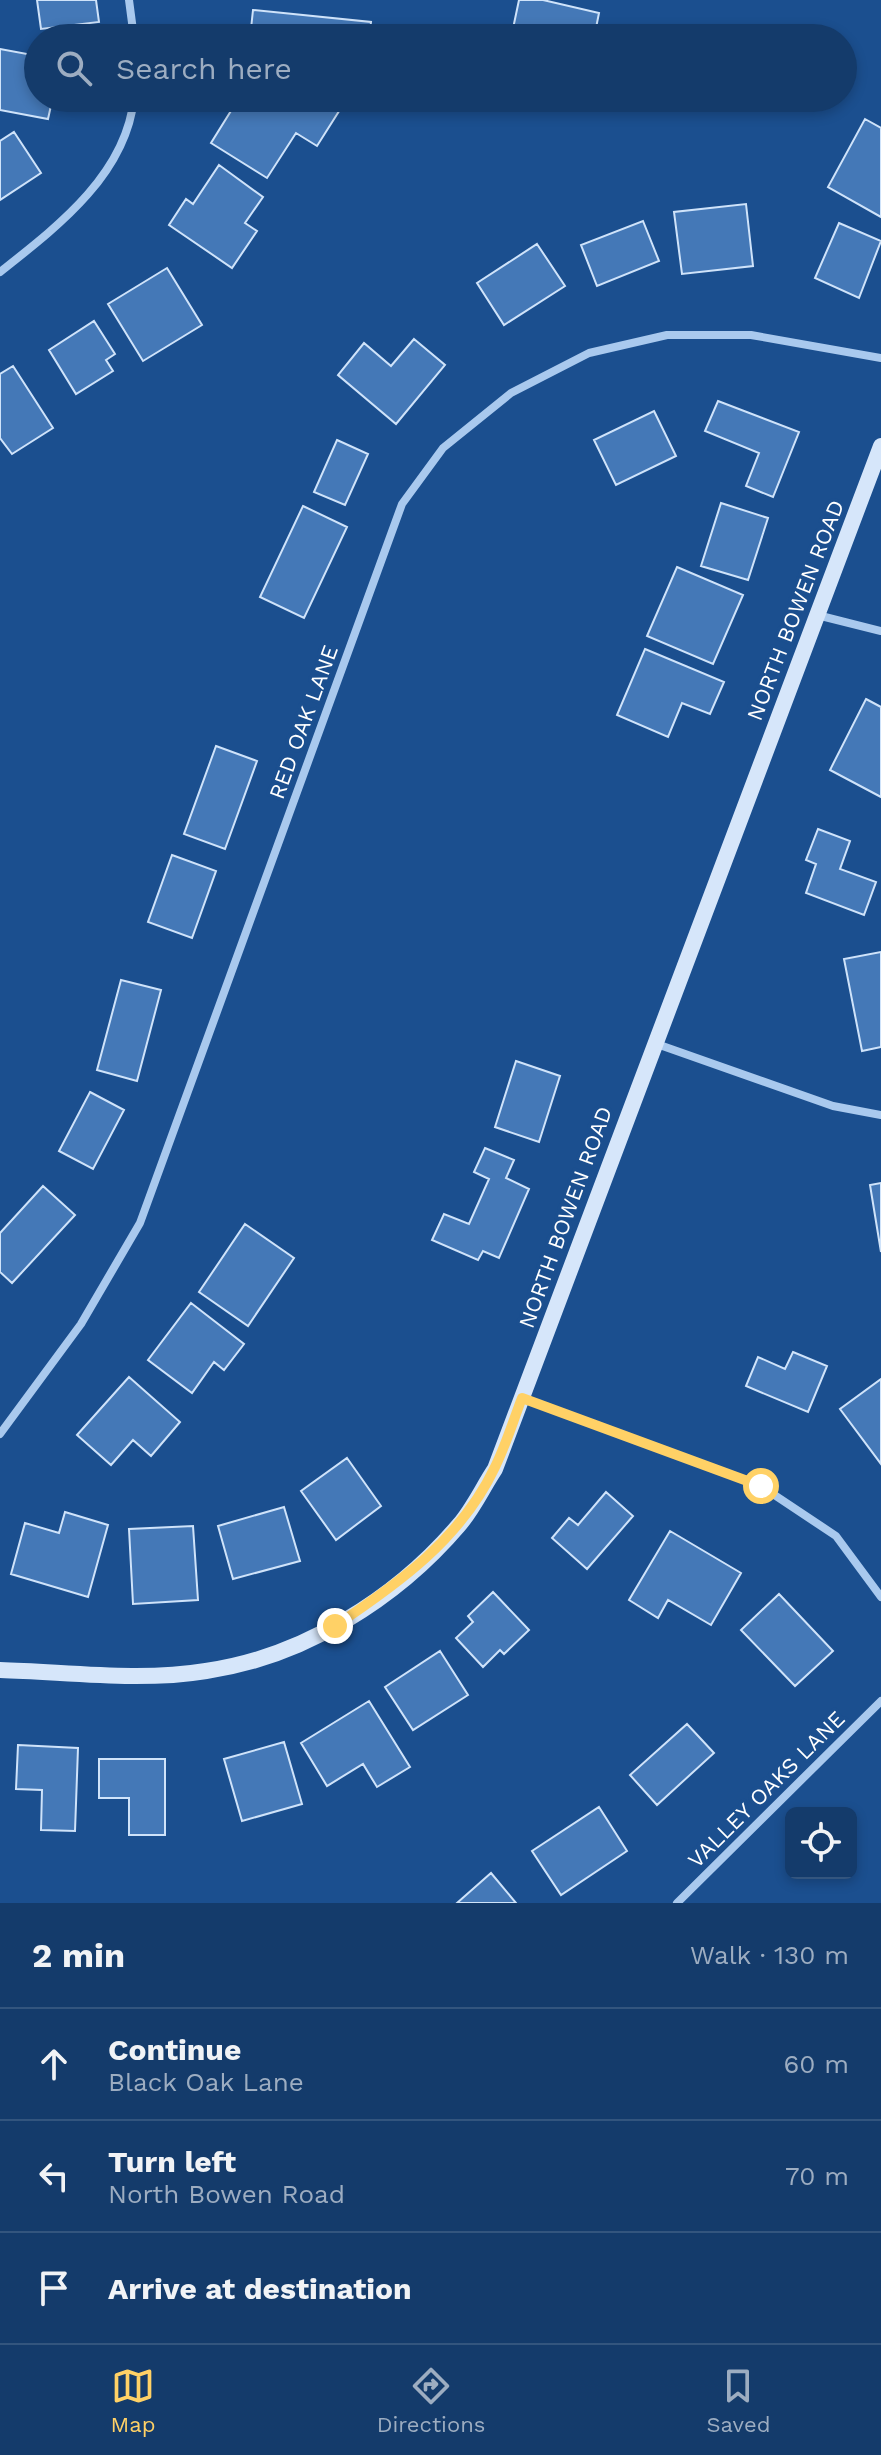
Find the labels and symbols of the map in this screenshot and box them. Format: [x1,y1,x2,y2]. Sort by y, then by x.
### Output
street label: NORTH BOWEN ROAD [742,496,849,724]
street label: RED OAK LANE [264,642,343,803]
street label: NORTH BOWEN ROAD [514,1103,617,1331]
route start [743,1468,779,1504]
route end [317,1608,353,1644]
street label: VALLEY OAKS LANE [683,1706,850,1873]

